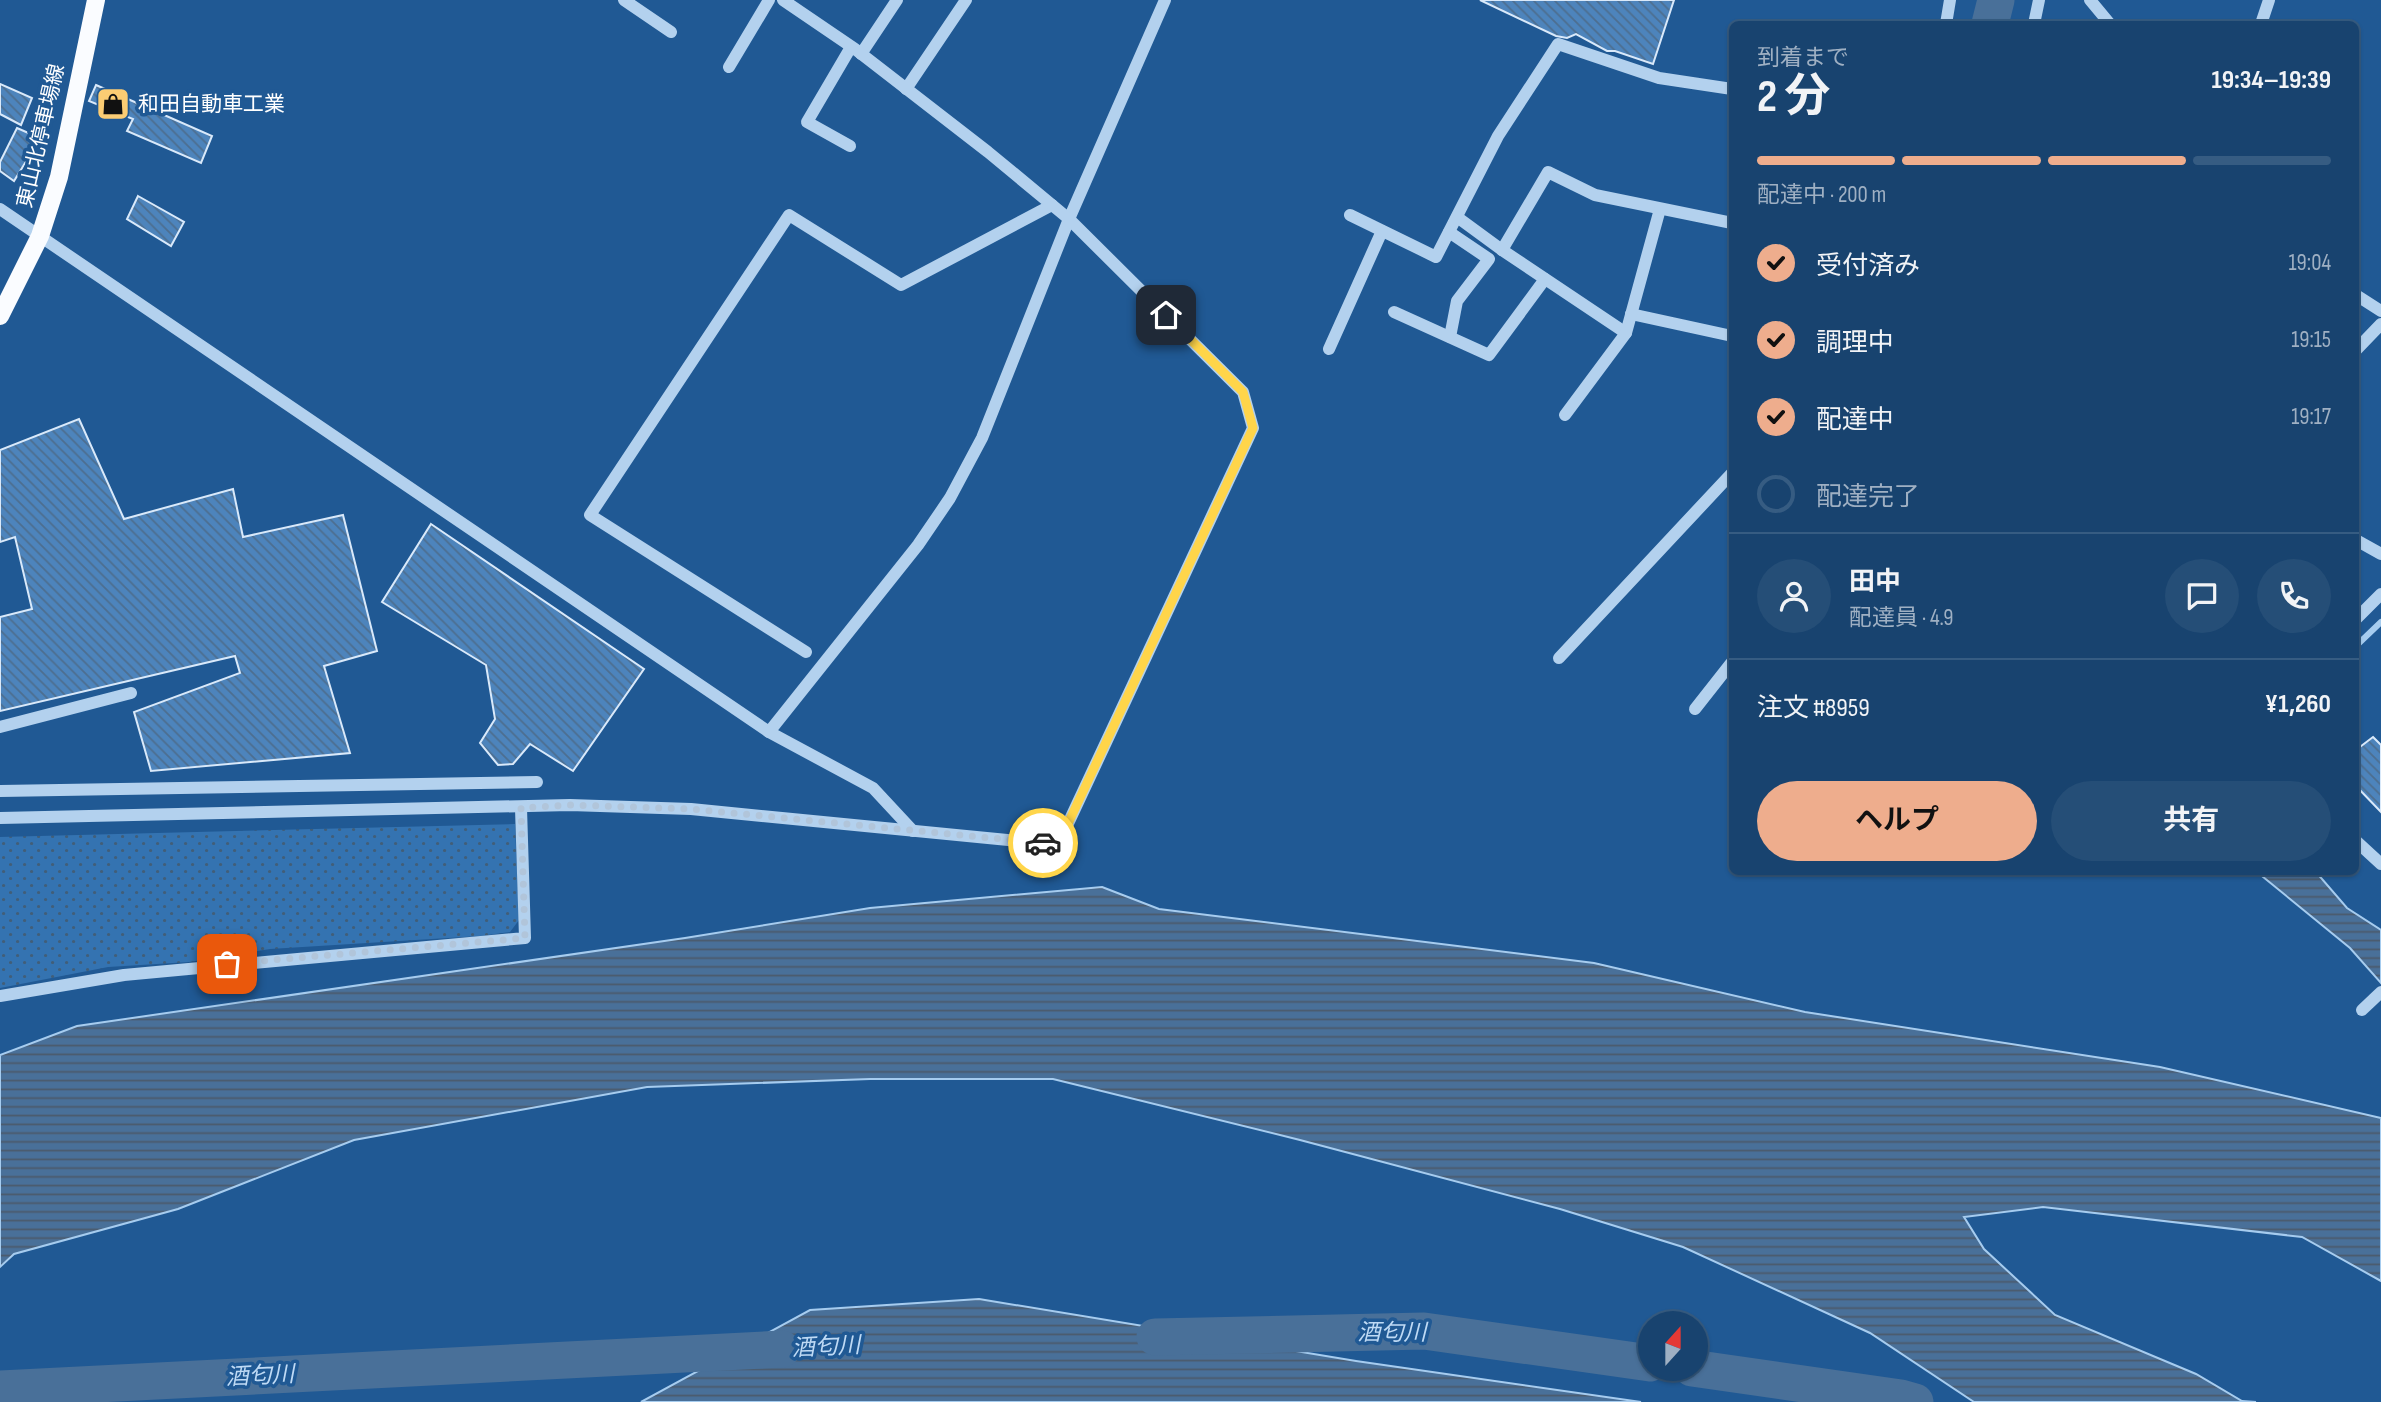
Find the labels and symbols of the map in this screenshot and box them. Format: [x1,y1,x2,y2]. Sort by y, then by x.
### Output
street label: 東山北停車場線 [12,62,70,210]
shop icon: 和田自動車工業 [94,85,132,123]
place label: 和田自動車工業 [138,92,285,117]
pin [1136,285,1196,345]
courier [1008,808,1078,878]
pin [197,934,257,994]
north arrow [1638,1311,1708,1381]
water label: 酒匂川 [1358,1319,1430,1347]
water label: 酒匂川 [791,1331,864,1363]
water label: 酒匂川 [225,1360,298,1392]

